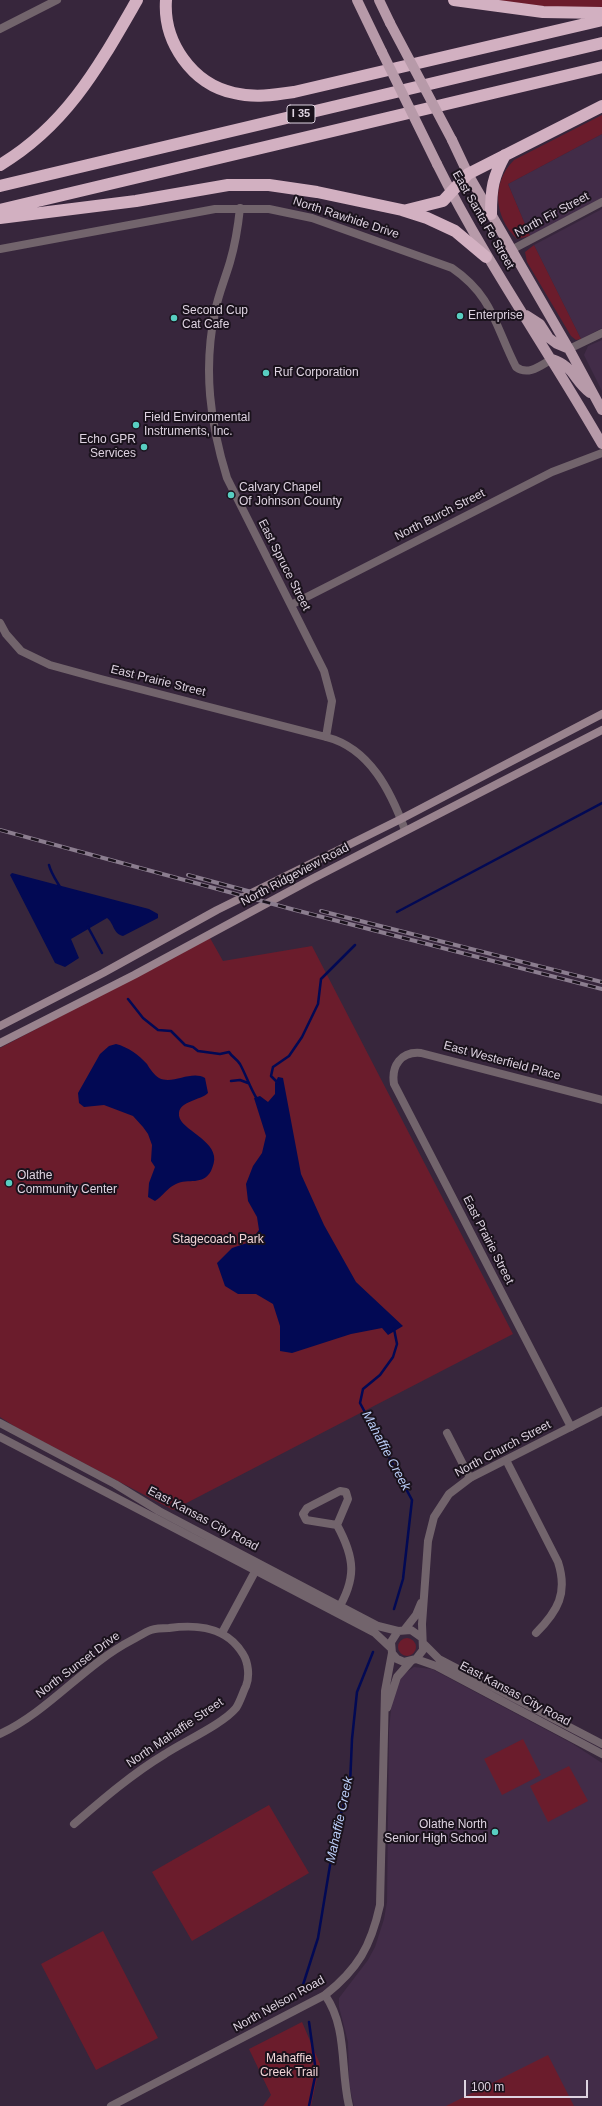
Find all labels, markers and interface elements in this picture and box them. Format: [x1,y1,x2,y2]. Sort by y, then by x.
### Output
road number: I 35 [287,105,315,123]
street label: East Santa Fe Street [449,168,517,272]
street label: North Fir Street [512,189,592,241]
street label: North Rawhide Drive [291,194,401,242]
place label: Second Cup Cat Cafe [182,304,248,332]
place label: Enterprise [468,309,523,323]
marker: Enterprise [455,311,465,321]
marker: Second Cup Cat Cafe [169,313,179,323]
place label: Ruf Corporation [274,366,359,380]
marker: Ruf Corporation [261,368,271,378]
place label: Field Environmental Instruments, Inc. [144,411,250,439]
marker: Field Environmental Instruments, Inc. [131,420,141,430]
place label: Echo GPR Services [79,433,136,461]
marker: Echo GPR Services [139,442,149,452]
place label: Calvary Chapel Of Johnson County [239,481,342,509]
street label: North Burch Street [392,486,488,544]
marker: Calvary Chapel Of Johnson County [226,490,236,500]
street label: East Spruce Street [255,517,313,613]
street label: East Prairie Street [109,662,207,700]
street label: North Ridgeview Road [239,840,351,910]
street label: East Westerfield Place [442,1038,562,1084]
place label: Olathe Community Center [17,1169,117,1197]
marker: Olathe Community Center [4,1178,14,1188]
street label: East Prairie Street [459,1193,517,1287]
park label: Stagecoach Park [172,1233,264,1247]
water label: Mahaffie Creek [358,1408,414,1494]
street label: North Church Street [453,1418,553,1480]
street label: East Kansas City Road [145,1484,261,1554]
street label: North Sunset Drive [33,1629,123,1701]
street label: East Kansas City Road [457,1659,573,1729]
street label: North Mahaffie Street [124,1695,226,1771]
water label: Mahaffie Creek [323,1775,357,1865]
place label: Olathe North Senior High School [384,1818,487,1846]
marker: Olathe North Senior High School [490,1827,500,1837]
street label: North Nelson Road [231,1973,327,2035]
park label: Mahaffie Creek Trail [260,2052,318,2080]
scale bar [466,2072,590,2098]
text: 100 m [471,2080,504,2094]

